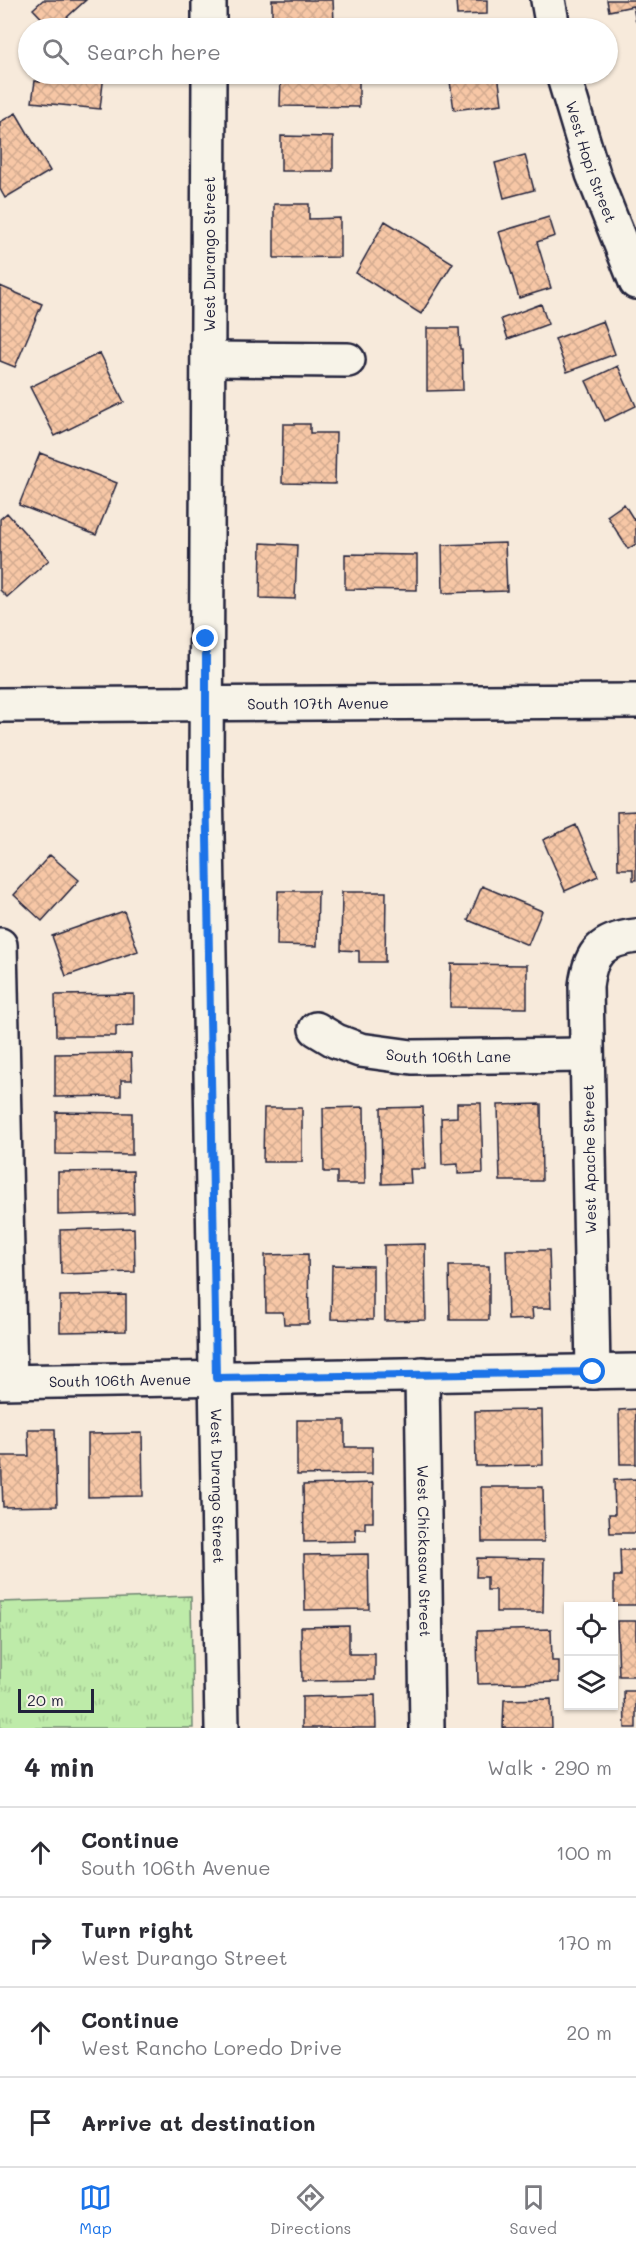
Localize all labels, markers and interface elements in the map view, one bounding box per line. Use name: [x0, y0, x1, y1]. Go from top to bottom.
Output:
search box: [18, 18, 618, 84]
icon: search: [39, 35, 72, 68]
text: Search here: [87, 37, 221, 66]
street label: West Hopi Street: [562, 98, 621, 225]
street label: West Durango Street: [199, 177, 219, 331]
route end: [192, 625, 218, 651]
street label: South 107th Avenue: [247, 693, 389, 713]
street label: South 106th Lane: [385, 1044, 511, 1067]
street label: West Apache Street: [578, 1084, 600, 1234]
route start: [579, 1358, 605, 1384]
street label: South 106th Avenue: [49, 1369, 191, 1391]
street label: West Durango Street: [207, 1408, 229, 1564]
street label: West Chickasaw Street: [413, 1465, 436, 1637]
map controls: [564, 1602, 618, 1710]
button: locate: [564, 1602, 618, 1656]
button: layers: [564, 1656, 618, 1710]
scale bar: [18, 1686, 94, 1714]
text: 20 m: [27, 1689, 64, 1710]
text: 4 min: [24, 1750, 94, 1784]
text: Walk · 290 m: [487, 1754, 612, 1780]
text: Continue: [81, 1825, 179, 1854]
icon: ahead: [24, 1836, 57, 1869]
text: 100 m: [556, 1839, 612, 1865]
text: South 106th Avenue: [81, 1854, 271, 1880]
text: Turn right: [81, 1915, 193, 1944]
icon: right: [24, 1926, 57, 1959]
text: 170 m: [557, 1929, 612, 1955]
text: West Durango Street: [81, 1944, 288, 1970]
text: Continue: [81, 2005, 179, 2034]
icon: ahead: [24, 2016, 57, 2049]
text: 20 m: [566, 2019, 612, 2045]
text: West Rancho Loredo Drive: [81, 2034, 342, 2060]
icon: arrive: [24, 2106, 57, 2139]
text: Arrive at destination: [81, 2108, 316, 2137]
tab: Map: [79, 2181, 112, 2238]
tab: Directions: [270, 2181, 351, 2238]
tab: Saved: [509, 2181, 557, 2238]

